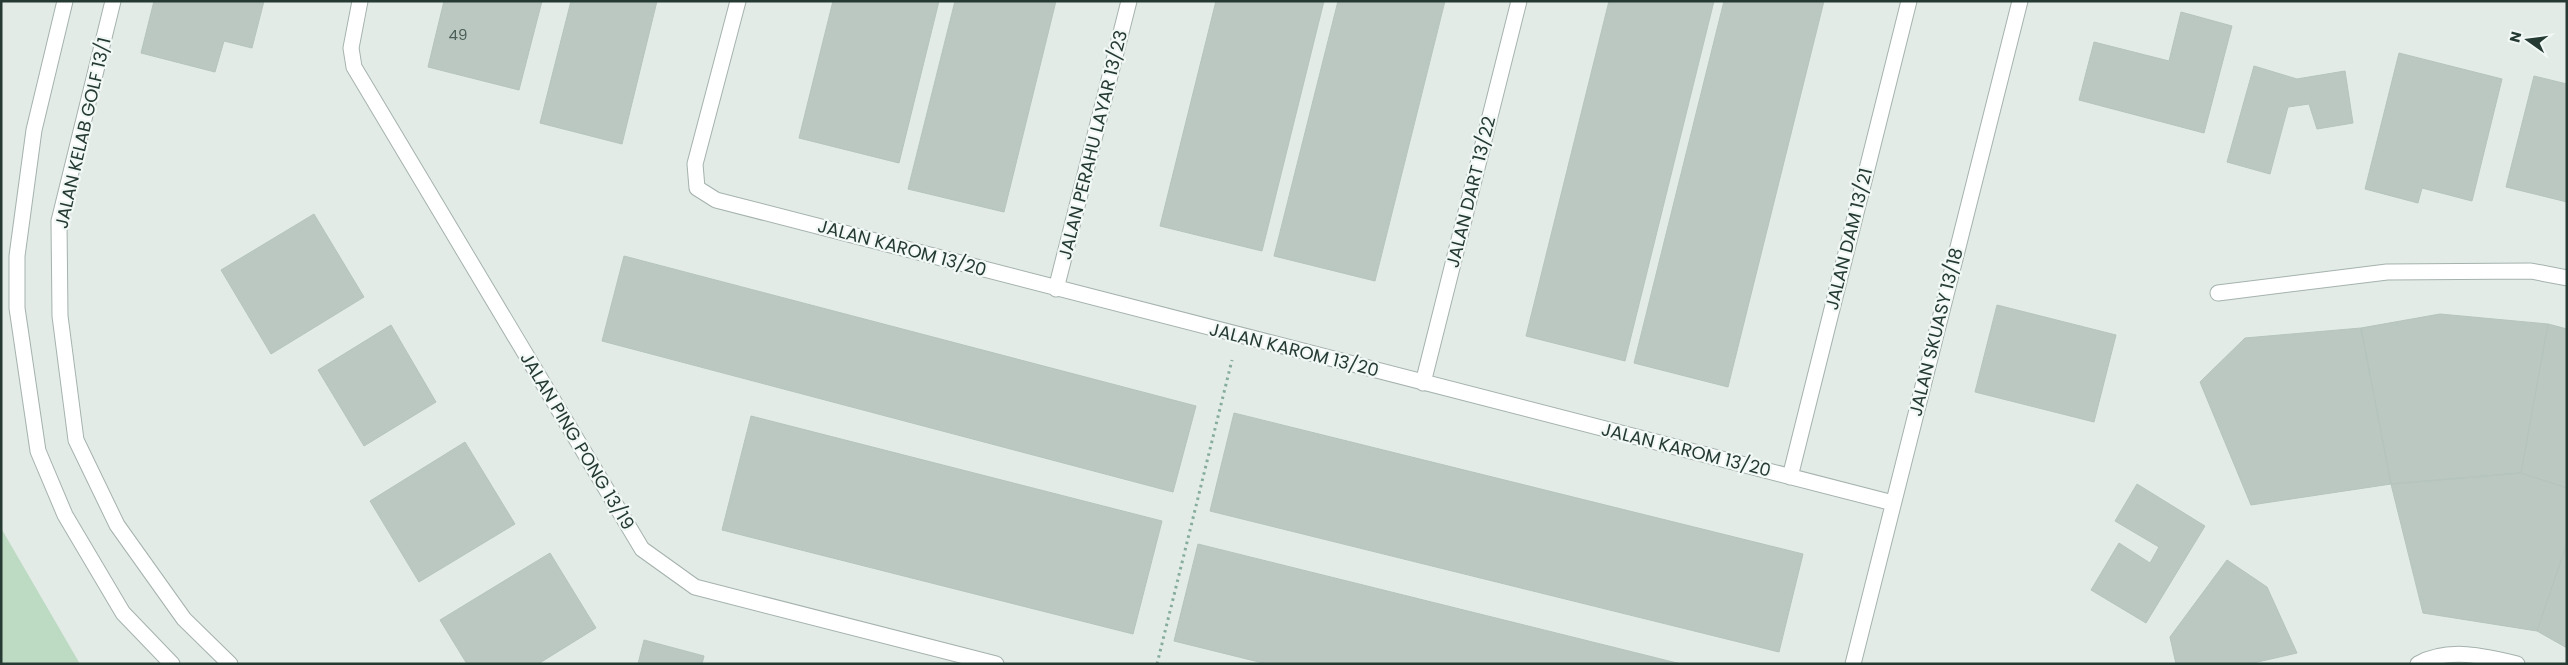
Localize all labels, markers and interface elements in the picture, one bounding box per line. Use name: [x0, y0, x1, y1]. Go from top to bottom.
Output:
north arrow: [2503, 15, 2553, 65]
house number: 49: [449, 24, 467, 45]
street label: JALAN PERAHU LAYAR 13/23: [1052, 28, 1133, 262]
text: N: [2504, 29, 2526, 44]
street label: JALAN KELAB GOLF 13/1: [48, 35, 117, 231]
street label: JALAN DART 13/22: [1440, 114, 1501, 270]
street label: JALAN DAM 13/21: [1819, 165, 1878, 312]
street label: JALAN KAROM 13/20: [815, 213, 989, 282]
street label: JALAN SKUASY 13/18: [1903, 245, 1969, 419]
street label: JALAN KAROM 13/20: [1207, 316, 1382, 383]
street label: JALAN PING PONG 13/19: [514, 347, 641, 534]
street label: JALAN KAROM 13/20: [1599, 416, 1774, 483]

